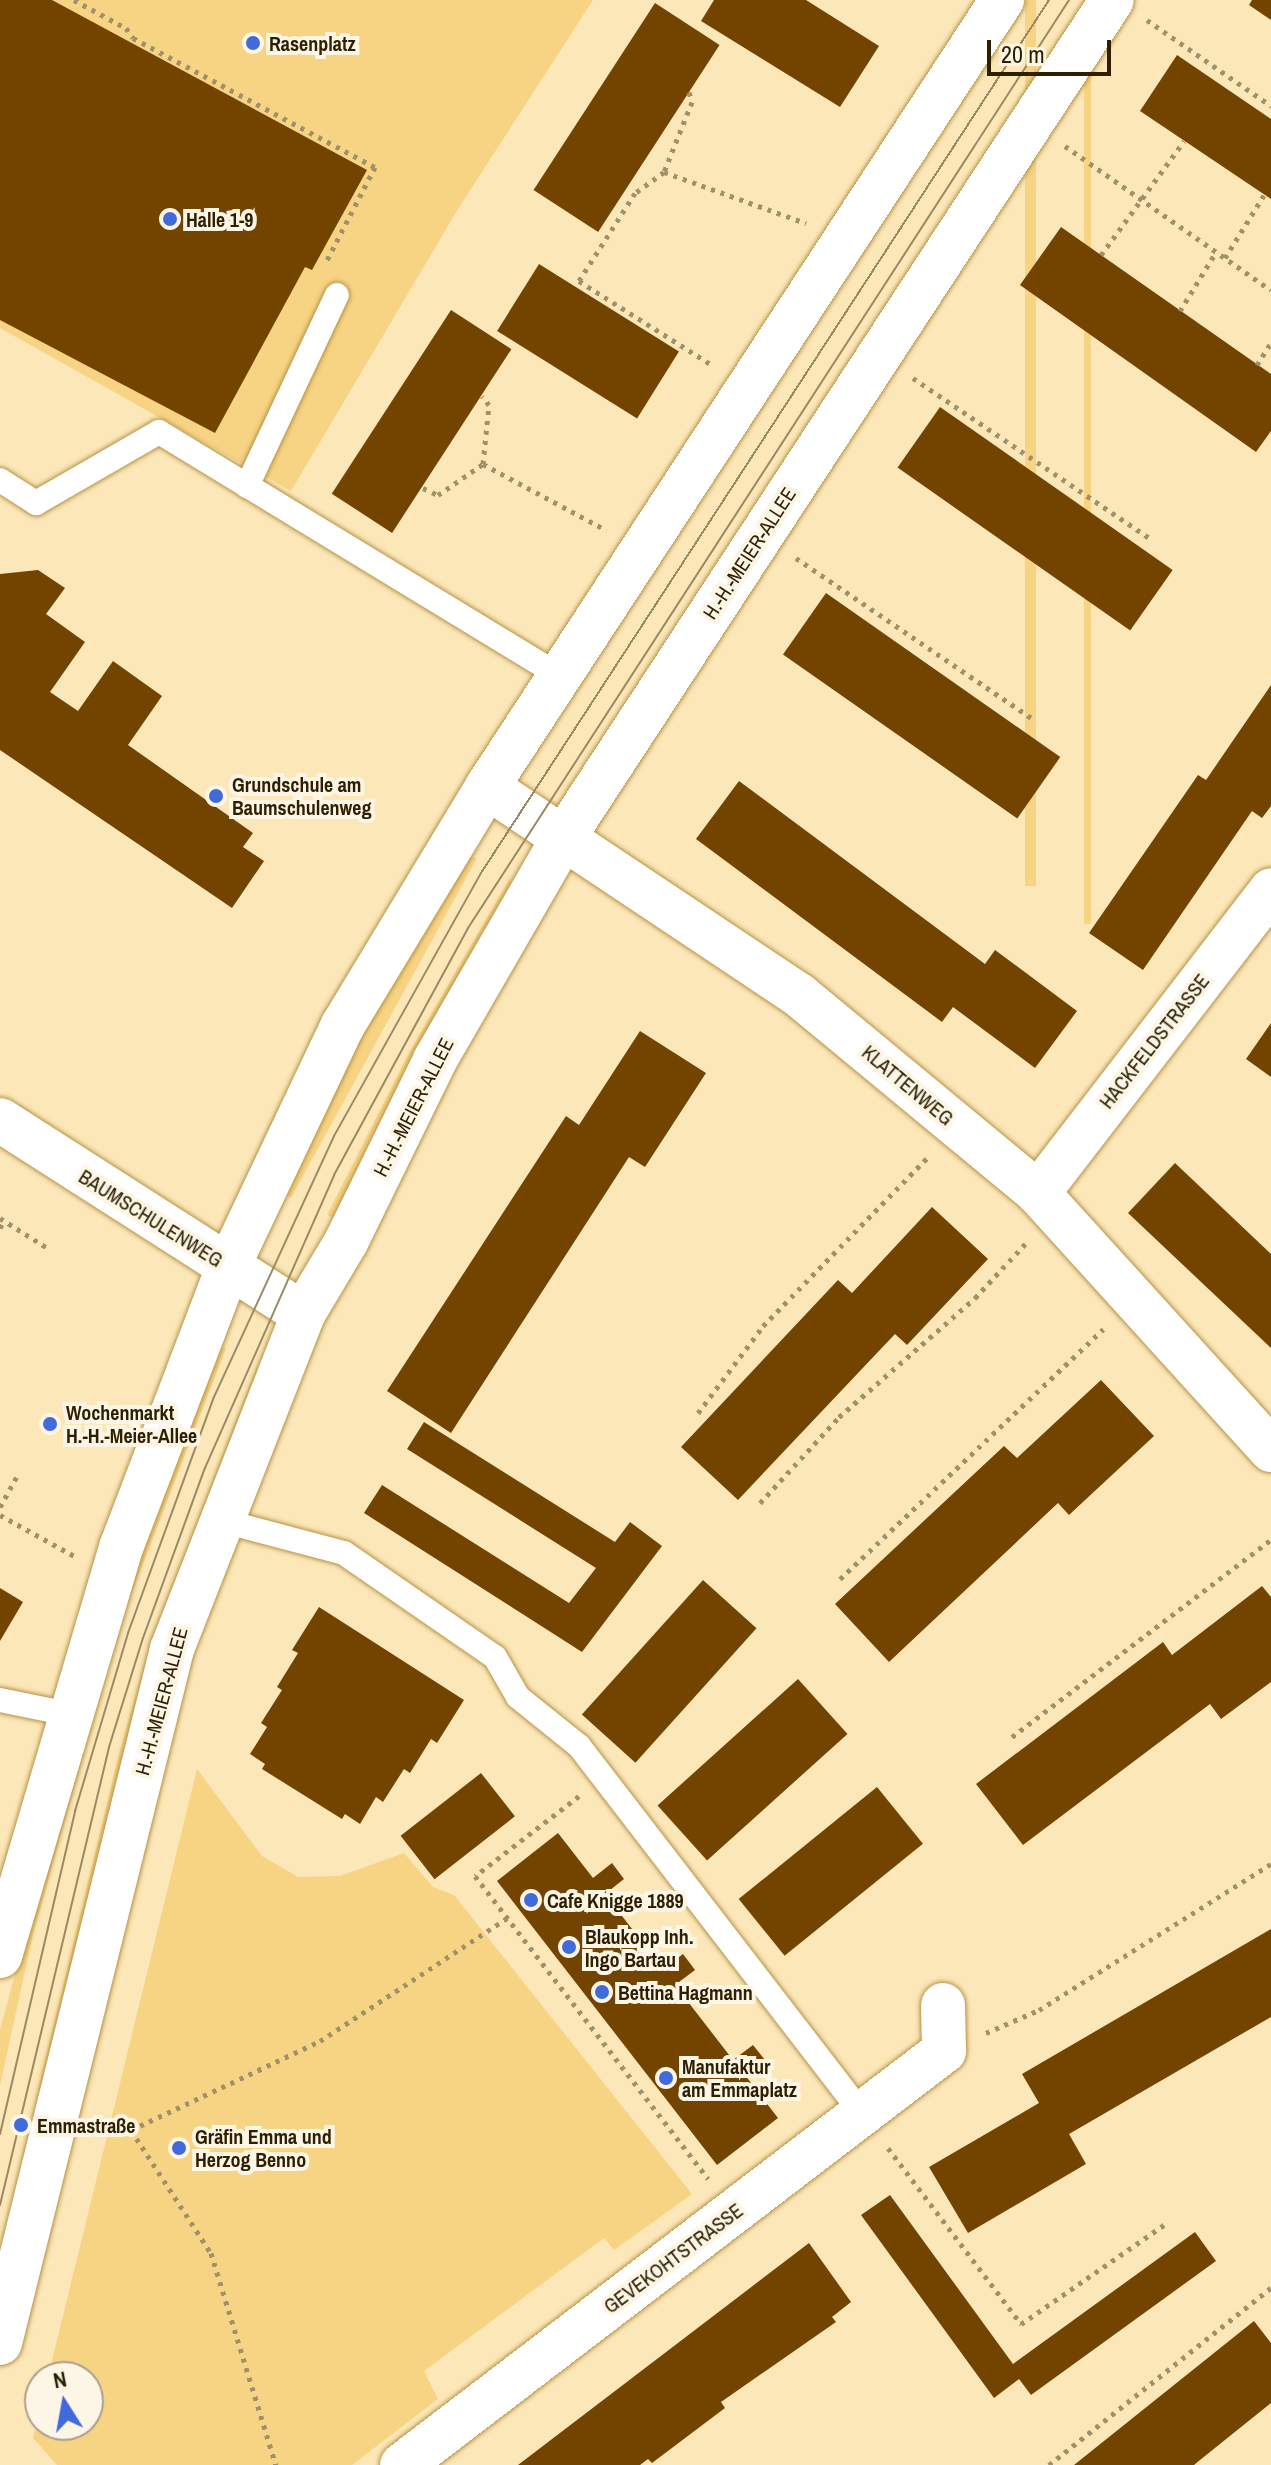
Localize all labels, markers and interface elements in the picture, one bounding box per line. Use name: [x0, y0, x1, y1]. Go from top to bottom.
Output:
scale bar: [991, 24, 1115, 74]
place label: Rasenplatz: [269, 31, 356, 55]
marker: Rasenplatz: [244, 34, 262, 52]
text: 20 m: [1001, 38, 1045, 70]
place label: Halle 1-9: [186, 207, 253, 231]
marker: Halle 1-9: [161, 210, 179, 228]
street label: H.-H.-MEIER-ALLEE: [697, 483, 801, 623]
place label: Grundschule am Baumschulenweg: [232, 772, 371, 819]
marker: Grundschule am Baumschulenweg: [207, 787, 225, 805]
street label: HACKFELDSTRASSE: [1094, 969, 1214, 1113]
street label: H.-H.-MEIER-ALLEE: [368, 1034, 458, 1180]
street label: KLATTENWEG: [857, 1040, 959, 1130]
street label: BAUMSCHULENWEG: [75, 1164, 227, 1272]
place label: Wochenmarkt H.-H.-Meier-Allee: [66, 1400, 197, 1447]
marker: Wochenmarkt H.-H.-Meier-Allee: [41, 1415, 59, 1433]
street label: H.-H.-MEIER-ALLEE: [130, 1624, 192, 1778]
place label: Cafe Knigge 1889: [547, 1888, 684, 1912]
marker: Cafe Knigge 1889: [522, 1891, 540, 1909]
place label: Blaukopp Inh. Ingo Bartau: [585, 1924, 693, 1971]
marker: Blaukopp Inh. Ingo Bartau: [560, 1938, 578, 1956]
place label: Bettina Hagmann: [618, 1980, 753, 2004]
marker: Bettina Hagmann: [593, 1983, 611, 2001]
place label: Manufaktur am Emmaplatz: [682, 2054, 797, 2101]
marker: Manufaktur am Emmaplatz: [657, 2069, 675, 2087]
place label: Emmastraße: [37, 2113, 135, 2137]
marker: Emmastraße: [12, 2116, 30, 2134]
place label: Gräfin Emma und Herzog Benno: [195, 2124, 332, 2171]
marker: Gräfin Emma und Herzog Benno: [170, 2139, 188, 2157]
street label: GEVEKOHTSTRASSE: [599, 2198, 747, 2318]
north arrow: [24, 2361, 104, 2441]
text: N: [51, 2363, 69, 2395]

